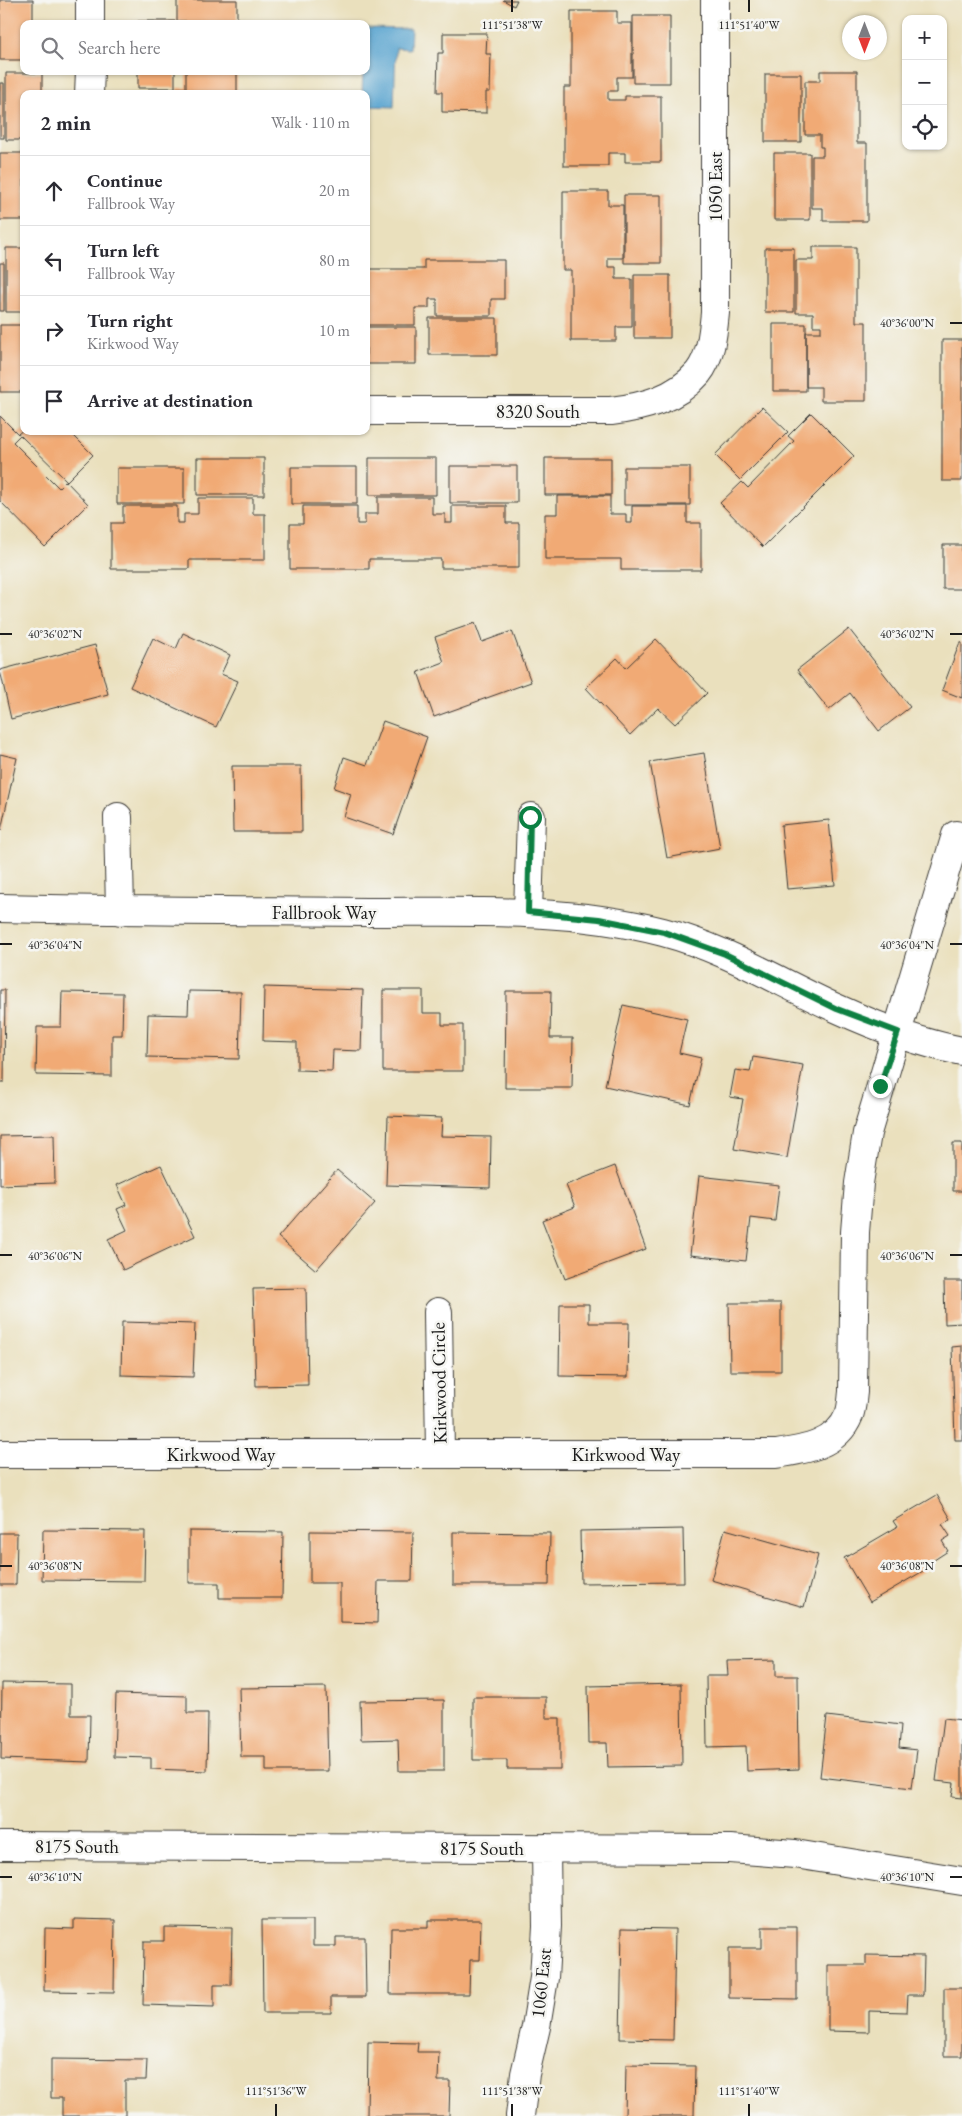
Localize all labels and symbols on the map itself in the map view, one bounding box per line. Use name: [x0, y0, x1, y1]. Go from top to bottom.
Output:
north arrow: [842, 15, 887, 60]
text: 111°51'38"W: [481, 17, 544, 33]
text: 111°51'40"W: [718, 17, 781, 33]
street label: 1050 East: [703, 152, 728, 222]
text: 40°36'00"N: [880, 315, 934, 331]
street label: 8320 South: [496, 399, 580, 424]
text: 40°36'02"N: [28, 626, 82, 642]
text: 40°36'02"N: [880, 626, 934, 642]
route start: [519, 806, 542, 829]
street label: Fallbrook Way: [272, 900, 377, 925]
text: 40°36'04"N: [28, 937, 82, 953]
text: 40°36'04"N: [880, 937, 934, 953]
route end: [869, 1075, 892, 1098]
text: 40°36'06"N: [28, 1248, 82, 1264]
text: 40°36'06"N: [880, 1248, 934, 1264]
street label: Kirkwood Circle: [425, 1322, 453, 1444]
street label: Kirkwood Way: [167, 1442, 276, 1467]
street label: Kirkwood Way: [572, 1442, 681, 1467]
text: 40°36'08"N: [28, 1558, 82, 1574]
text: 40°36'08"N: [880, 1558, 934, 1574]
street label: 8175 South: [35, 1834, 119, 1859]
street label: 8175 South: [440, 1836, 524, 1861]
text: 40°36'10"N: [28, 1869, 82, 1885]
text: 40°36'10"N: [880, 1869, 934, 1885]
street label: 1060 East: [525, 1947, 557, 2019]
text: 111°51'36"W: [245, 2083, 308, 2099]
text: 111°51'38"W: [481, 2083, 544, 2099]
text: 111°51'40"W: [718, 2083, 781, 2099]

